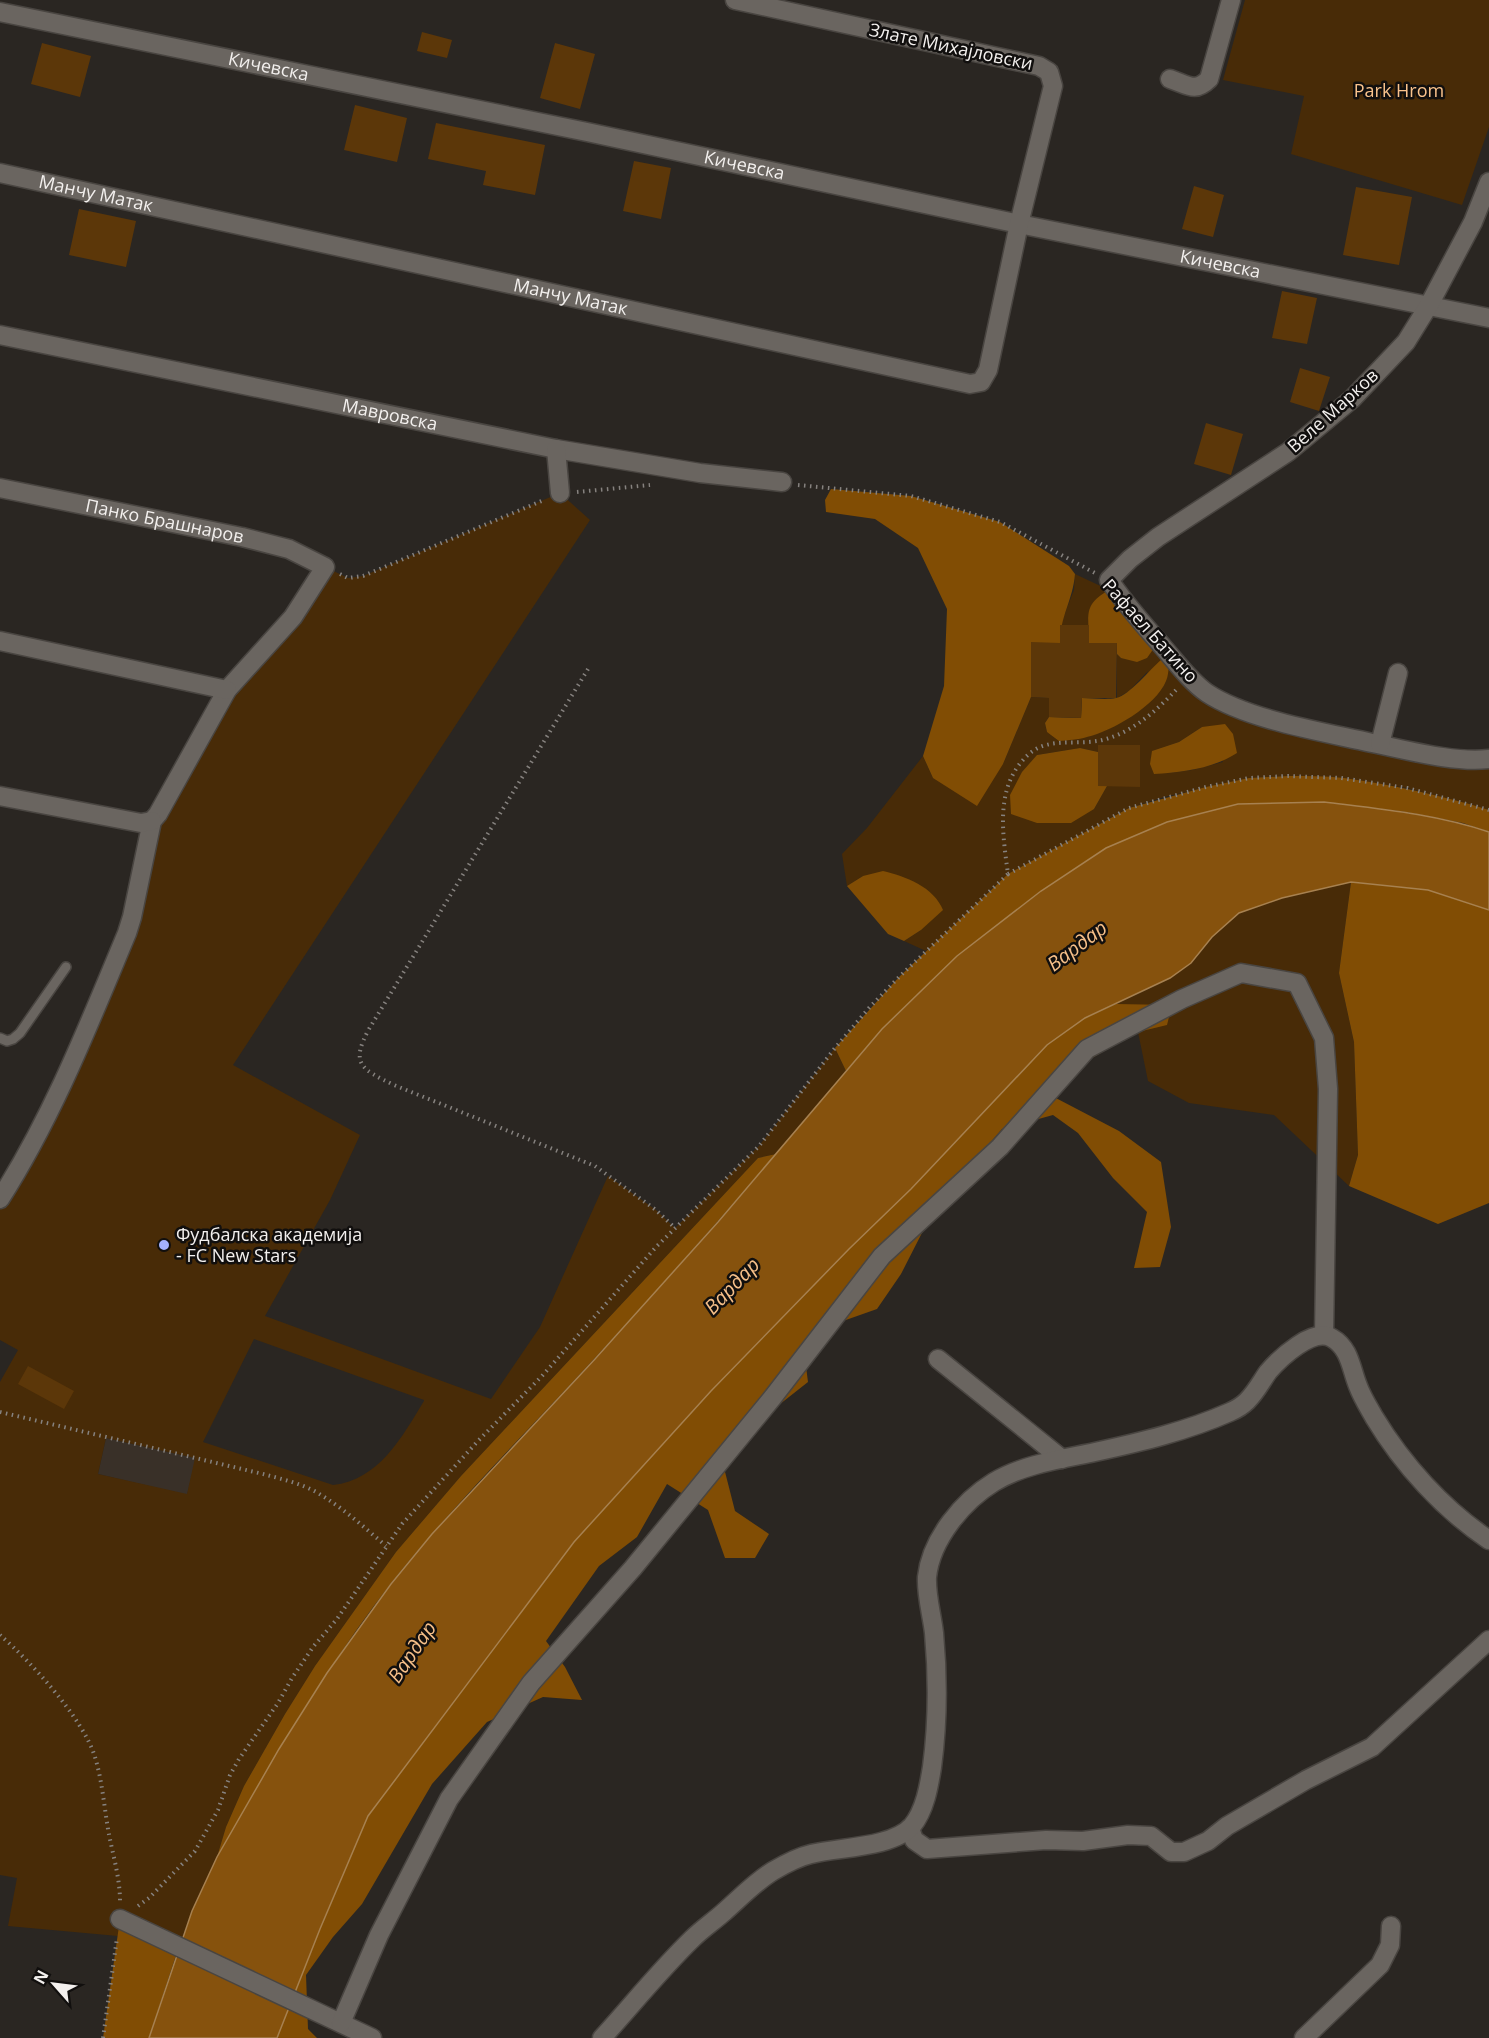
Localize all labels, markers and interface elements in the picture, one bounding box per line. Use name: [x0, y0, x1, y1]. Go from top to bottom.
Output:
street label: Злате Михајловски: [867, 17, 1035, 75]
street label: Кичевска: [226, 46, 311, 86]
park label: Park Hrom: [1354, 78, 1444, 102]
street label: Кичевска: [702, 144, 787, 185]
street label: Манчу Матак: [37, 169, 156, 217]
street label: Кичевска: [1178, 243, 1263, 283]
street label: Манчу Матак: [511, 272, 631, 320]
street label: Веле Марков: [1282, 363, 1383, 457]
street label: Мавровска: [340, 392, 440, 435]
street label: Панко Брашнаров: [84, 493, 246, 548]
street label: Рафаел Батино: [1098, 573, 1204, 687]
water label: Вардар: [1041, 914, 1112, 977]
place label: Фудбалска академија - FC New Stars: [176, 1222, 362, 1267]
marker: Фудбалска академија - FC New Stars: [157, 1238, 171, 1252]
water label: Вардар: [698, 1251, 765, 1320]
water label: Вардар: [381, 1616, 442, 1688]
north arrow: [24, 1954, 84, 2014]
text: N: [28, 1966, 54, 1988]

